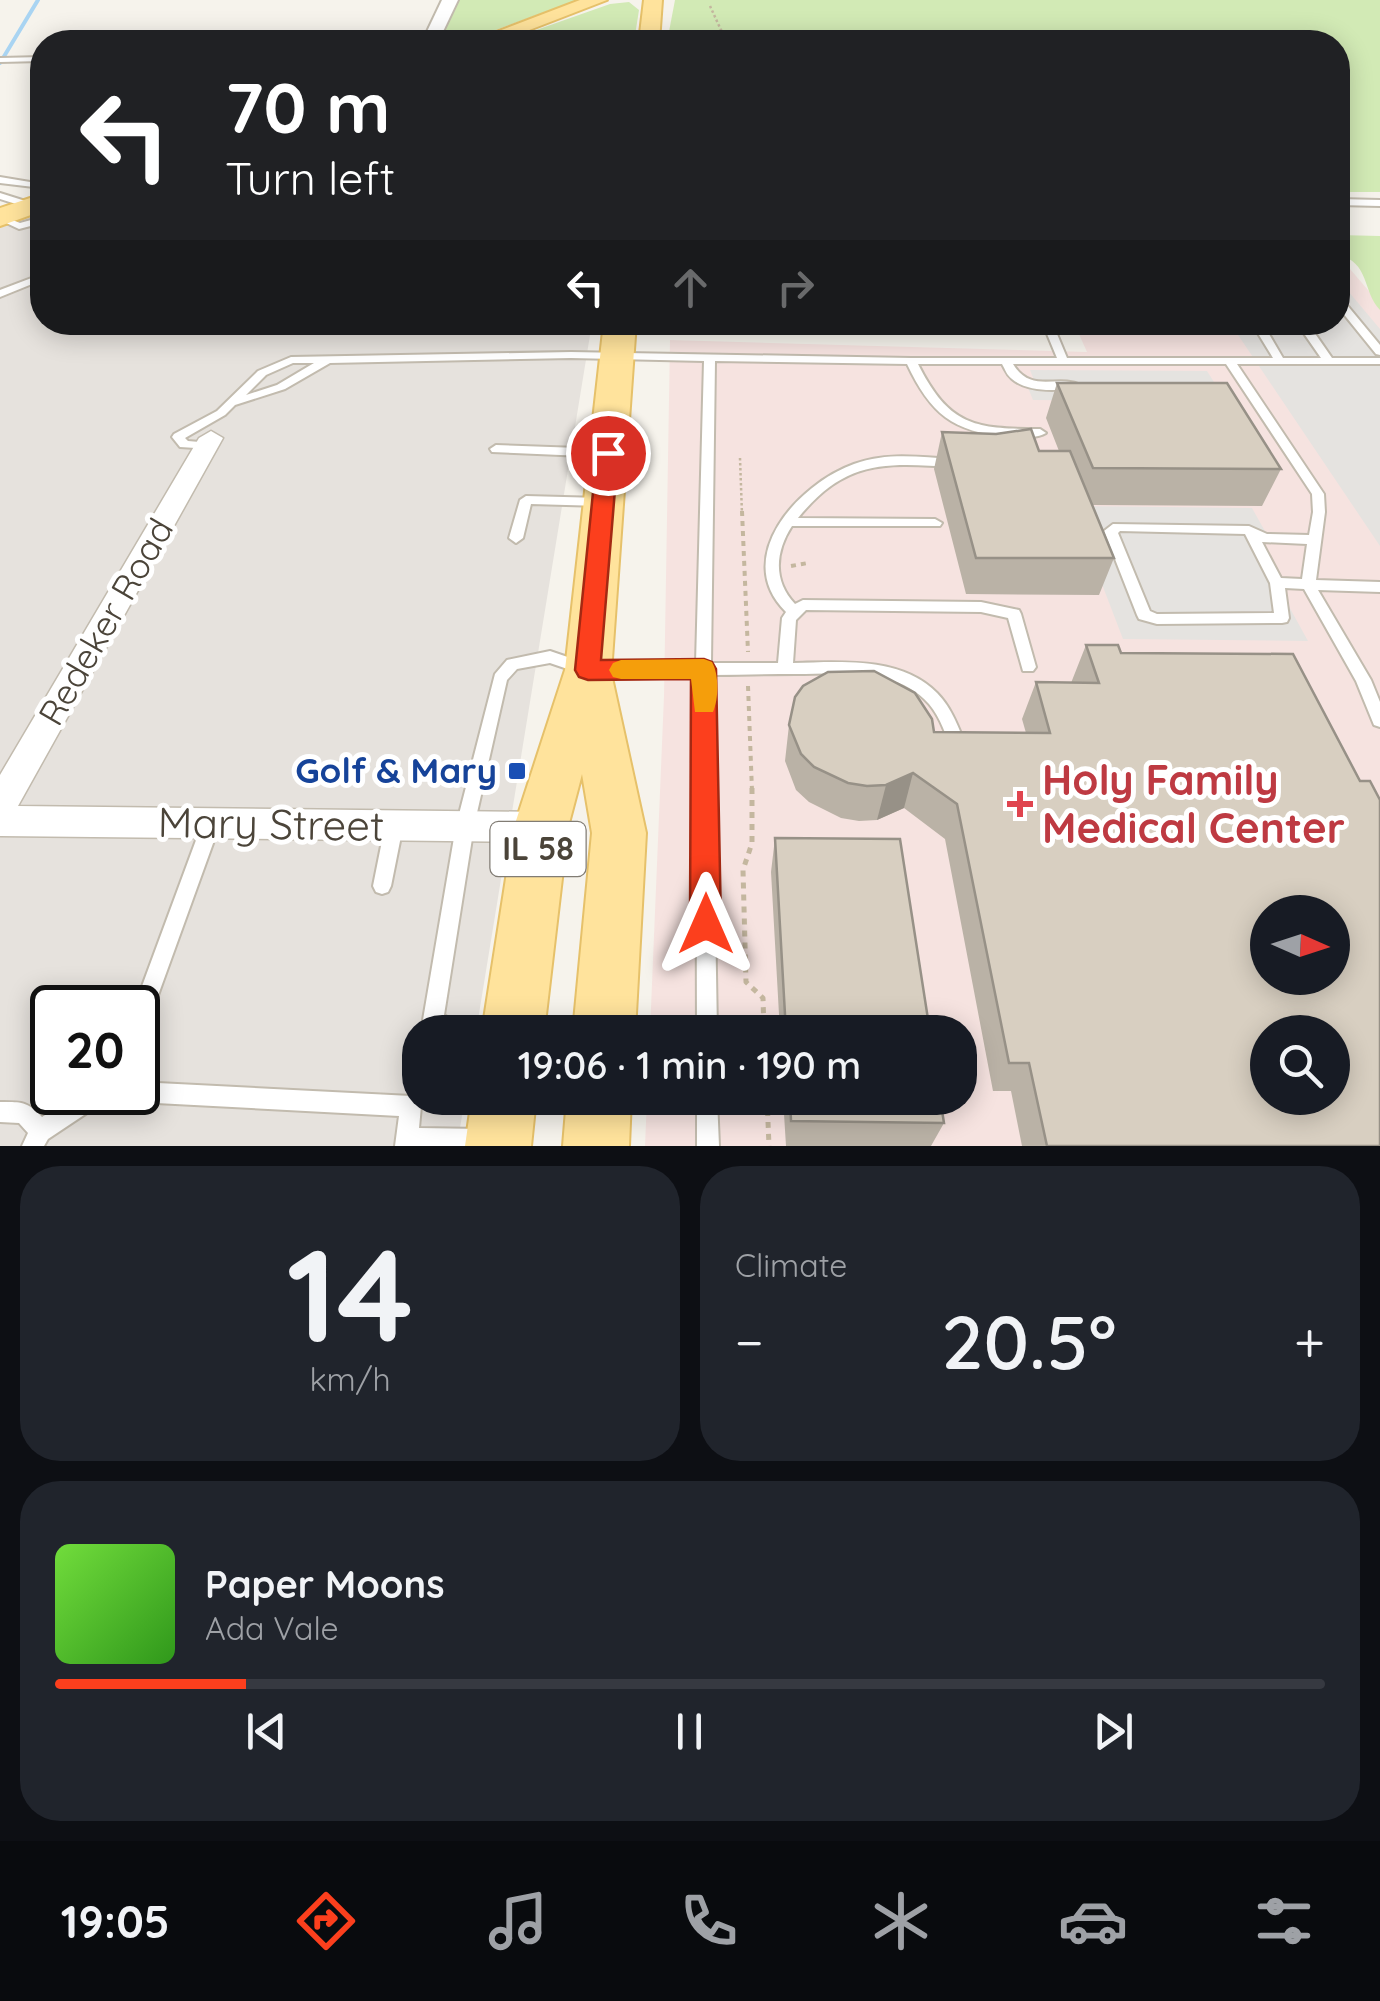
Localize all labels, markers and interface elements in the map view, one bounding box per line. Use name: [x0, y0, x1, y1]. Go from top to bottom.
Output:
text: 70 m: [225, 63, 391, 151]
icon: left: [60, 70, 190, 200]
text: Turn left: [225, 150, 395, 206]
icon: left: [558, 260, 613, 315]
icon: ahead: [663, 260, 718, 315]
icon: right: [768, 260, 823, 315]
pin: [566, 411, 651, 496]
icon: arrive: [581, 426, 636, 481]
street label: Redeker Road: [28, 510, 182, 733]
place label: Golf & Mary: [295, 748, 497, 792]
place label: Holy Family Medical Center: [1042, 753, 1345, 854]
marker: Golf & Mary: [506, 760, 528, 782]
marker: Holy Family Medical Center: [1007, 791, 1033, 817]
street label: Mary Street: [157, 795, 385, 852]
road number: IL 58: [490, 822, 586, 876]
position arrow: [654, 872, 758, 976]
north arrow: [1250, 895, 1350, 995]
map controls: [1250, 895, 1350, 1115]
speed limit sign: 20: [30, 985, 160, 1115]
button: search: [1250, 1015, 1350, 1115]
text: 19:06 · 1 min · 190 m: [518, 1041, 861, 1089]
text: 14: [286, 1212, 414, 1375]
text: Climate: [735, 1245, 847, 1285]
text: 20.5°: [941, 1294, 1116, 1388]
text: −: [735, 1307, 764, 1376]
text: +: [1294, 1307, 1325, 1376]
text: km/h: [309, 1359, 391, 1399]
text: Paper Moons: [205, 1560, 445, 1608]
text: Ada Vale: [205, 1608, 339, 1648]
icon: previous: [239, 1704, 294, 1759]
icon: pause: [662, 1704, 717, 1759]
icon: next: [1086, 1704, 1141, 1759]
icon: directions: [291, 1886, 361, 1956]
icon: music: [483, 1886, 553, 1956]
icon: phone: [674, 1886, 744, 1956]
icon: climate: [866, 1886, 936, 1956]
icon: car: [1058, 1886, 1128, 1956]
icon: filters: [1249, 1886, 1319, 1956]
text: 19:05: [61, 1893, 170, 1949]

